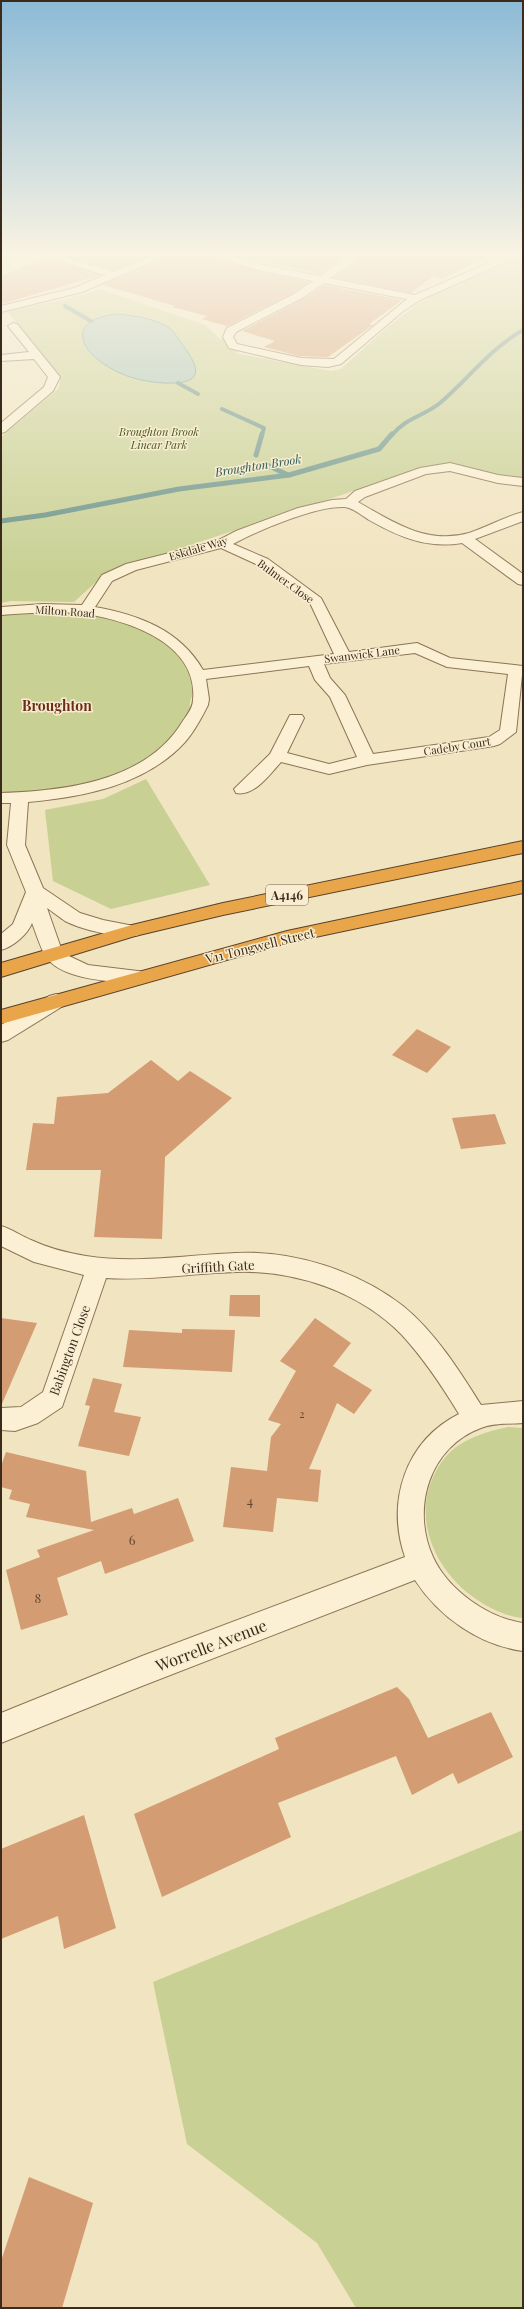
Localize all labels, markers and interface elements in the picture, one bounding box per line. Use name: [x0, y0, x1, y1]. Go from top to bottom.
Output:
park label: Broughton Brook Linear Park: [118, 424, 199, 452]
water label: Broughton Brook: [213, 450, 302, 480]
street label: Eskdale Way: [167, 532, 230, 564]
street label: Bulmer Close: [255, 555, 318, 607]
street label: Milton Road: [34, 601, 96, 621]
street label: Swanwick Lane: [323, 642, 401, 666]
district label: Broughton: [22, 696, 92, 715]
street label: Cadeby Court: [422, 733, 492, 759]
road number: A4146: [266, 885, 308, 905]
street label: V11 Tongwell Street: [203, 923, 317, 967]
street label: Griffith Gate: [181, 1256, 255, 1276]
street label: Babington Close: [45, 1302, 93, 1398]
house number: 2: [299, 1406, 305, 1421]
house number: 4: [247, 1492, 253, 1509]
house number: 6: [129, 1531, 136, 1548]
house number: 8: [35, 1589, 42, 1606]
street label: Worrelle Avenue: [151, 1614, 270, 1676]

